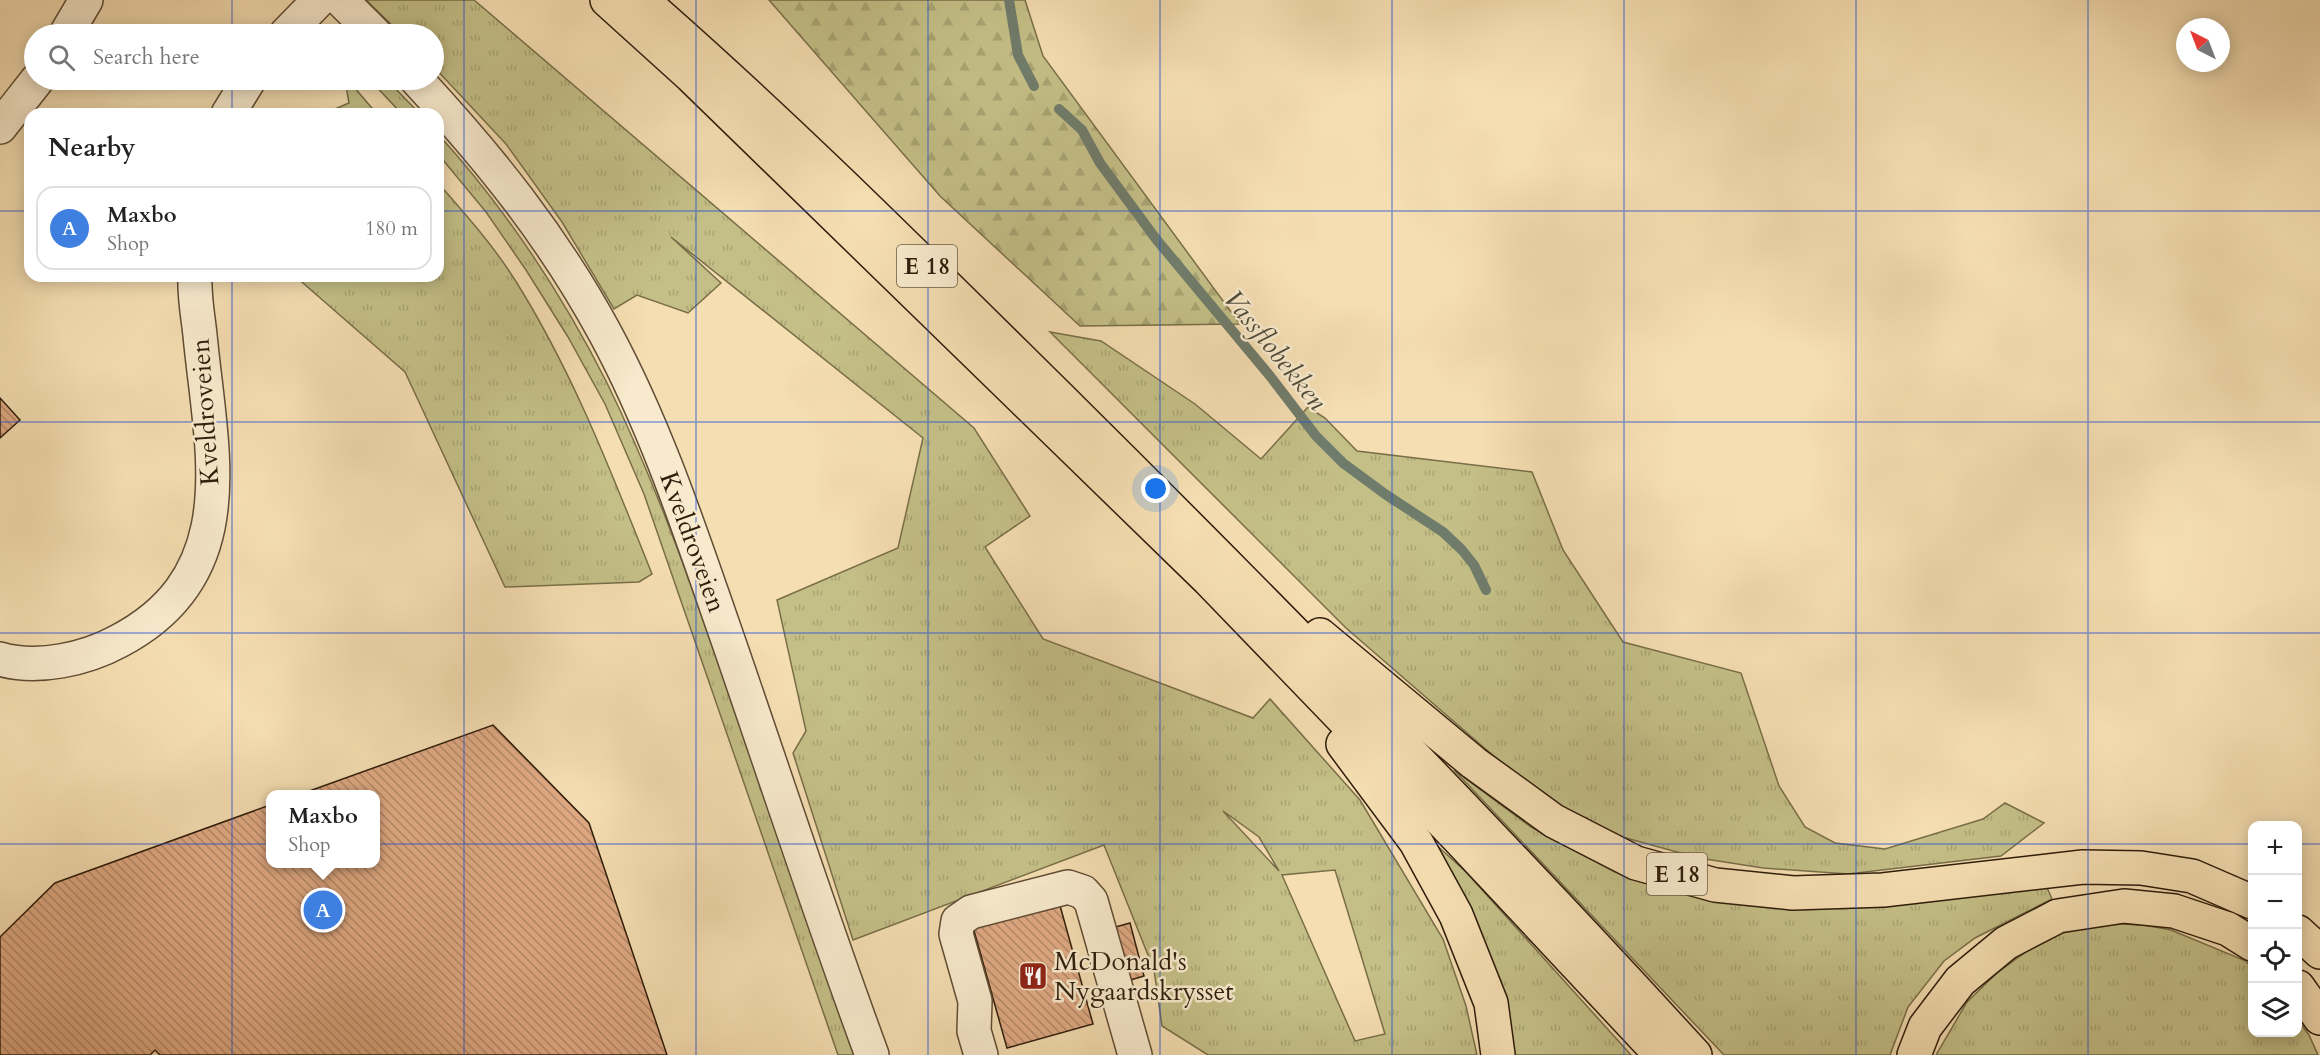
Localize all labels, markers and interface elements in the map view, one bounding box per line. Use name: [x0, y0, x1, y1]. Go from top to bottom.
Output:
north arrow: [2176, 18, 2230, 72]
search box: [24, 24, 444, 90]
icon: search: [45, 41, 78, 74]
text: Search here: [93, 42, 200, 72]
text: Nearby: [48, 130, 136, 165]
text: Maxbo: [107, 200, 177, 230]
text: A: [62, 215, 77, 242]
text: 180 m: [365, 215, 418, 242]
text: Shop: [107, 230, 149, 257]
road number: E 18: [897, 245, 957, 287]
water label: Vassflobekken: [1215, 282, 1335, 418]
street label: Kveldroveien: [182, 337, 228, 487]
street label: Kveldroveien: [651, 467, 735, 617]
your location: [1141, 474, 1170, 503]
popup: [266, 790, 380, 868]
text: Maxbo: [288, 801, 358, 831]
map controls: [2248, 821, 2302, 1037]
button: +: [2248, 821, 2302, 875]
text: Shop: [288, 831, 331, 858]
road number: E 18: [1647, 853, 1707, 895]
button: −: [2248, 875, 2302, 929]
pin: A: [304, 888, 342, 932]
button: locate: [2248, 929, 2302, 983]
place label: McDonald's Nygaardskrysset: [1054, 944, 1234, 1009]
restaurant icon: McDonald's Nygaardskrysset: [1017, 960, 1049, 992]
button: layers: [2248, 983, 2302, 1037]

